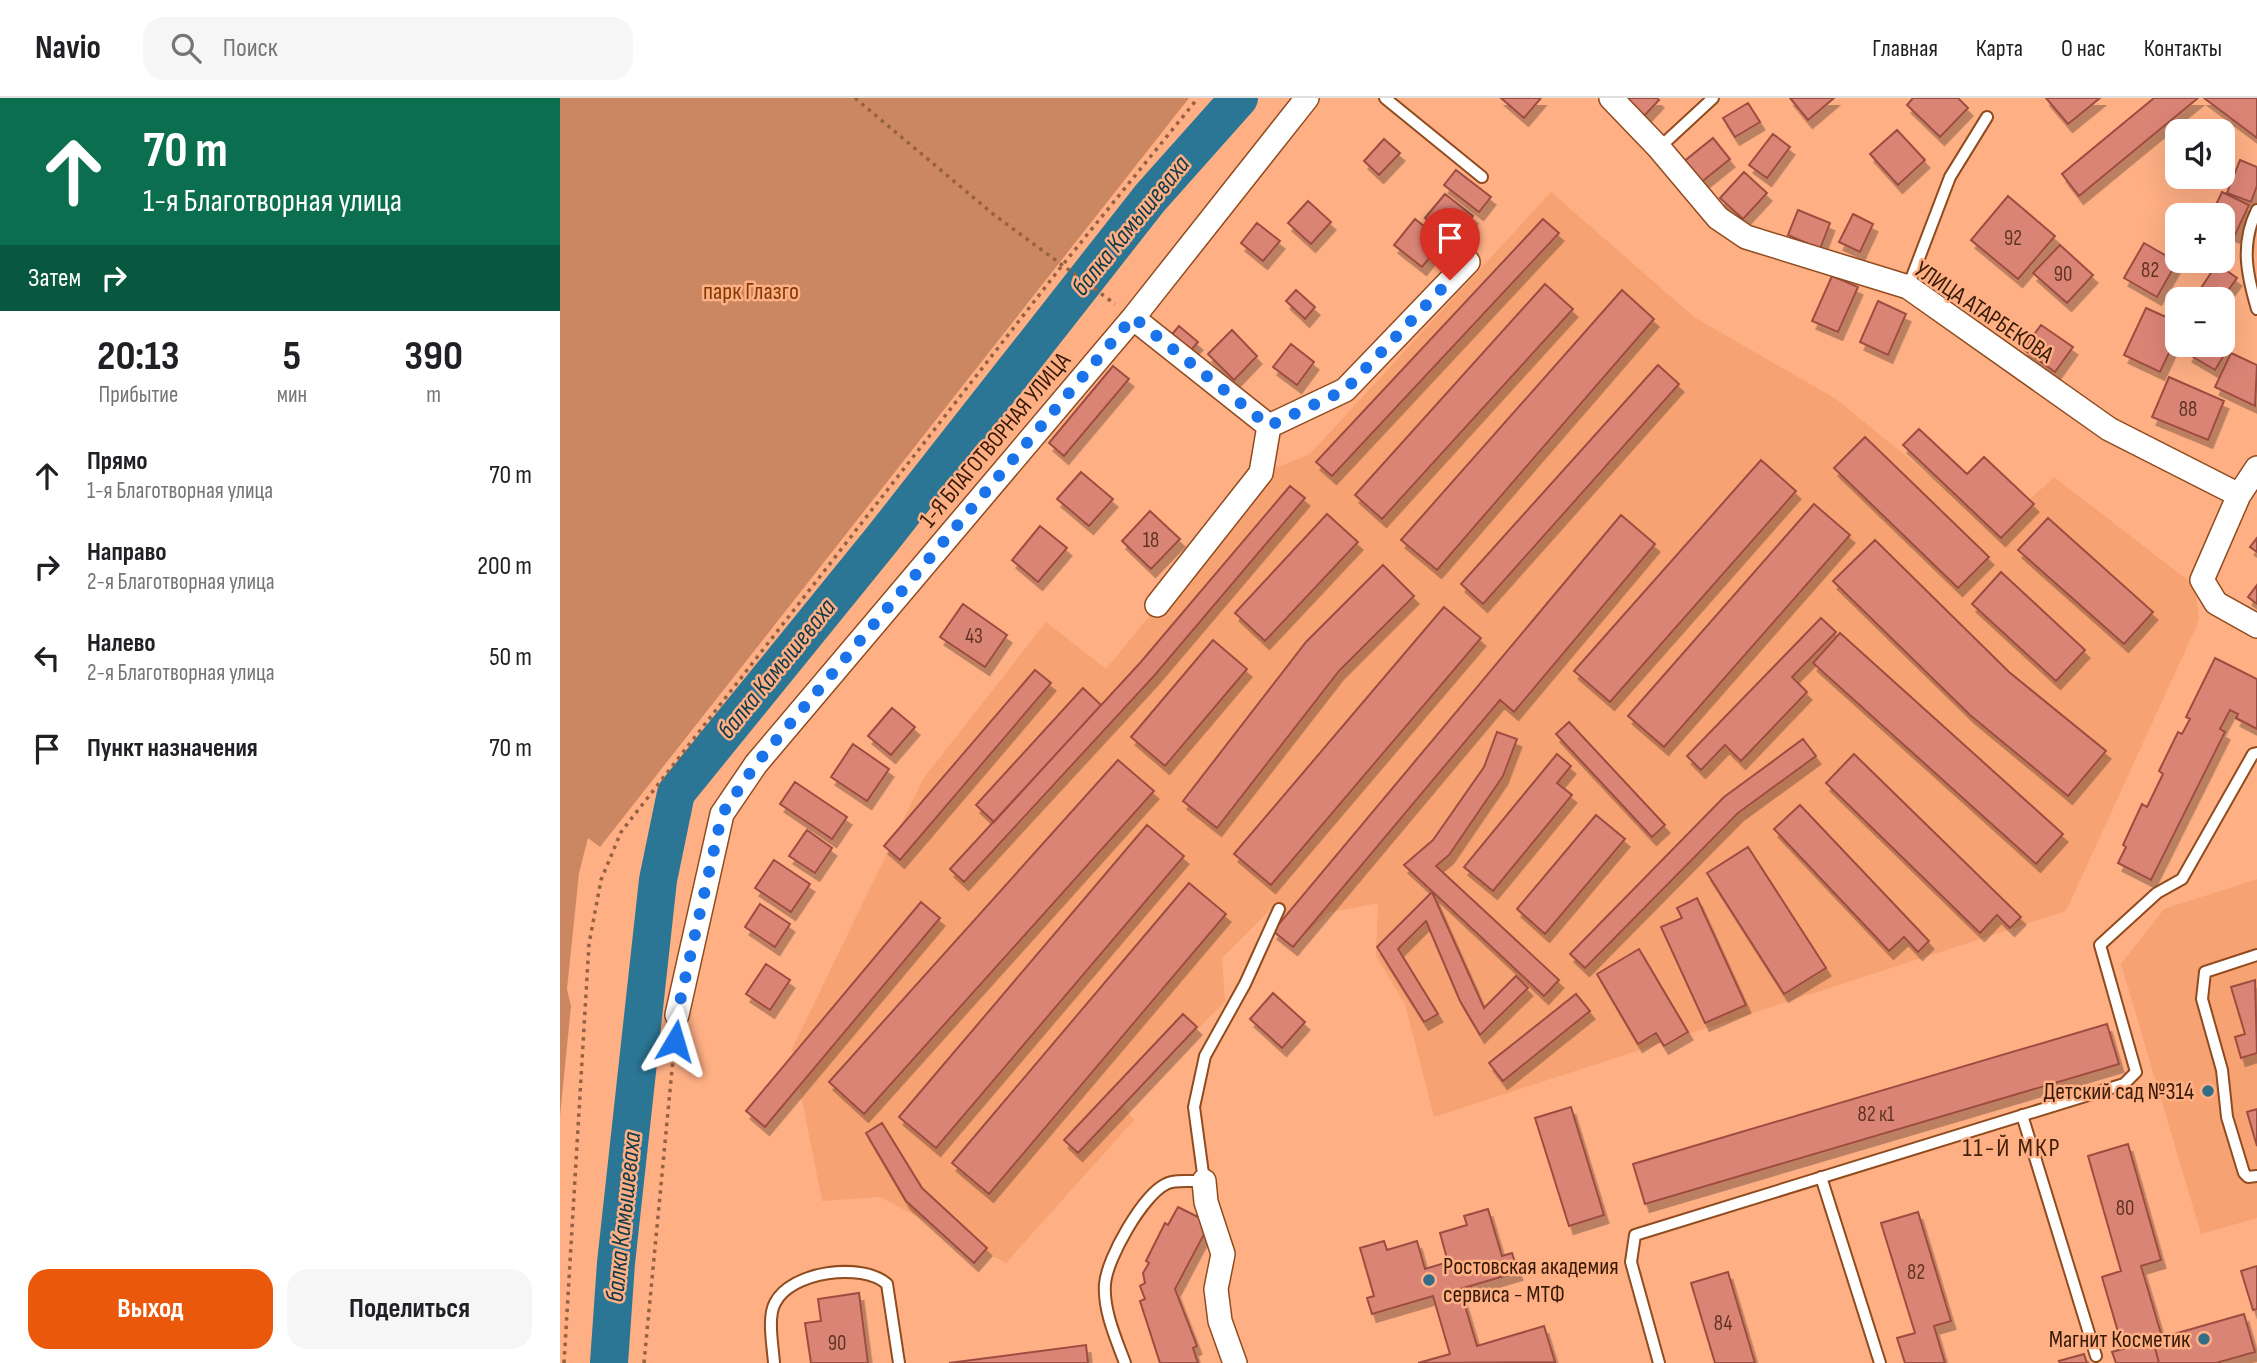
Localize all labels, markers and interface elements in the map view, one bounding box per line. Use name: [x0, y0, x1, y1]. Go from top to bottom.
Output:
search box: [143, 17, 633, 80]
text: Navio: [35, 28, 101, 68]
icon: search: [167, 29, 205, 67]
text: Поиск: [223, 33, 278, 64]
text: Главная: [1872, 34, 1938, 63]
text: Карта: [1976, 34, 2023, 63]
text: О нас: [2061, 34, 2106, 63]
text: Контакты: [2144, 34, 2222, 63]
map controls: [2165, 119, 2235, 357]
button: sound: [2165, 119, 2235, 189]
text: 70 m: [143, 122, 228, 181]
icon: ahead: [28, 126, 119, 217]
water label: балка Камышеваха: [1065, 149, 1197, 302]
text: 1-я Благотворная улица: [143, 182, 402, 221]
button: +: [2165, 203, 2235, 273]
pin: [1420, 208, 1480, 280]
icon: arrive: [1431, 219, 1469, 257]
house number: 92: [2004, 226, 2022, 251]
street label: УЛИЦА АТАРБЕКОВА: [1909, 255, 2060, 370]
house number: 82: [2141, 258, 2159, 283]
icon: right: [95, 259, 133, 297]
house number: 90: [2054, 262, 2072, 287]
text: Затем: [28, 263, 81, 294]
park label: парк Глазго: [703, 277, 799, 306]
button: −: [2165, 287, 2235, 357]
text: 20:13: [97, 331, 180, 382]
text: 5: [283, 331, 301, 382]
text: 390: [404, 331, 463, 382]
street label: 1-Я БЛАГОТВОРНАЯ УЛИЦА: [913, 346, 1077, 533]
text: Прибытие: [98, 381, 178, 409]
text: мин: [277, 381, 307, 409]
text: m: [426, 381, 441, 409]
house number: 88: [2179, 397, 2197, 422]
text: Прямо: [87, 446, 148, 477]
icon: ahead: [28, 457, 66, 495]
text: 70 m: [489, 460, 532, 491]
text: 1-я Благотворная улица: [87, 477, 273, 505]
house number: 18: [1143, 528, 1159, 553]
text: Направо: [87, 537, 166, 568]
icon: right: [28, 548, 66, 586]
text: 200 m: [477, 551, 532, 582]
text: 2-я Благотворная улица: [87, 568, 275, 596]
water label: балка Камышеваха: [711, 592, 843, 745]
house number: 43: [965, 624, 983, 649]
text: Налево: [87, 628, 156, 659]
icon: left: [28, 639, 66, 677]
text: 50 m: [489, 642, 532, 673]
text: 2-я Благотворная улица: [87, 659, 275, 687]
icon: arrive: [28, 730, 66, 768]
text: Пункт назначения: [87, 733, 258, 764]
text: 70 m: [489, 733, 532, 764]
position arrow: [638, 1004, 712, 1078]
place label: Детский сад №314: [2044, 1077, 2194, 1106]
marker: Детский сад №314: [2200, 1083, 2216, 1099]
house number: 82 к1: [1858, 1102, 1895, 1127]
water label: балка Камышеваха: [600, 1130, 648, 1304]
district label: 11-Й МКР: [1962, 1133, 2062, 1164]
house number: 80: [2116, 1196, 2134, 1221]
place label: Ростовская академия сервиса - МТФ: [1443, 1252, 1619, 1309]
house number: 82: [1907, 1260, 1925, 1285]
button: Выход: [28, 1269, 273, 1349]
button: Поделиться: [287, 1269, 532, 1349]
marker: Ростовская академия сервиса - МТФ: [1421, 1272, 1437, 1288]
house number: 84: [1714, 1311, 1732, 1336]
place label: Магнит Косметик: [2049, 1325, 2191, 1354]
house number: 90: [828, 1331, 846, 1356]
marker: Магнит Косметик: [2196, 1331, 2212, 1347]

